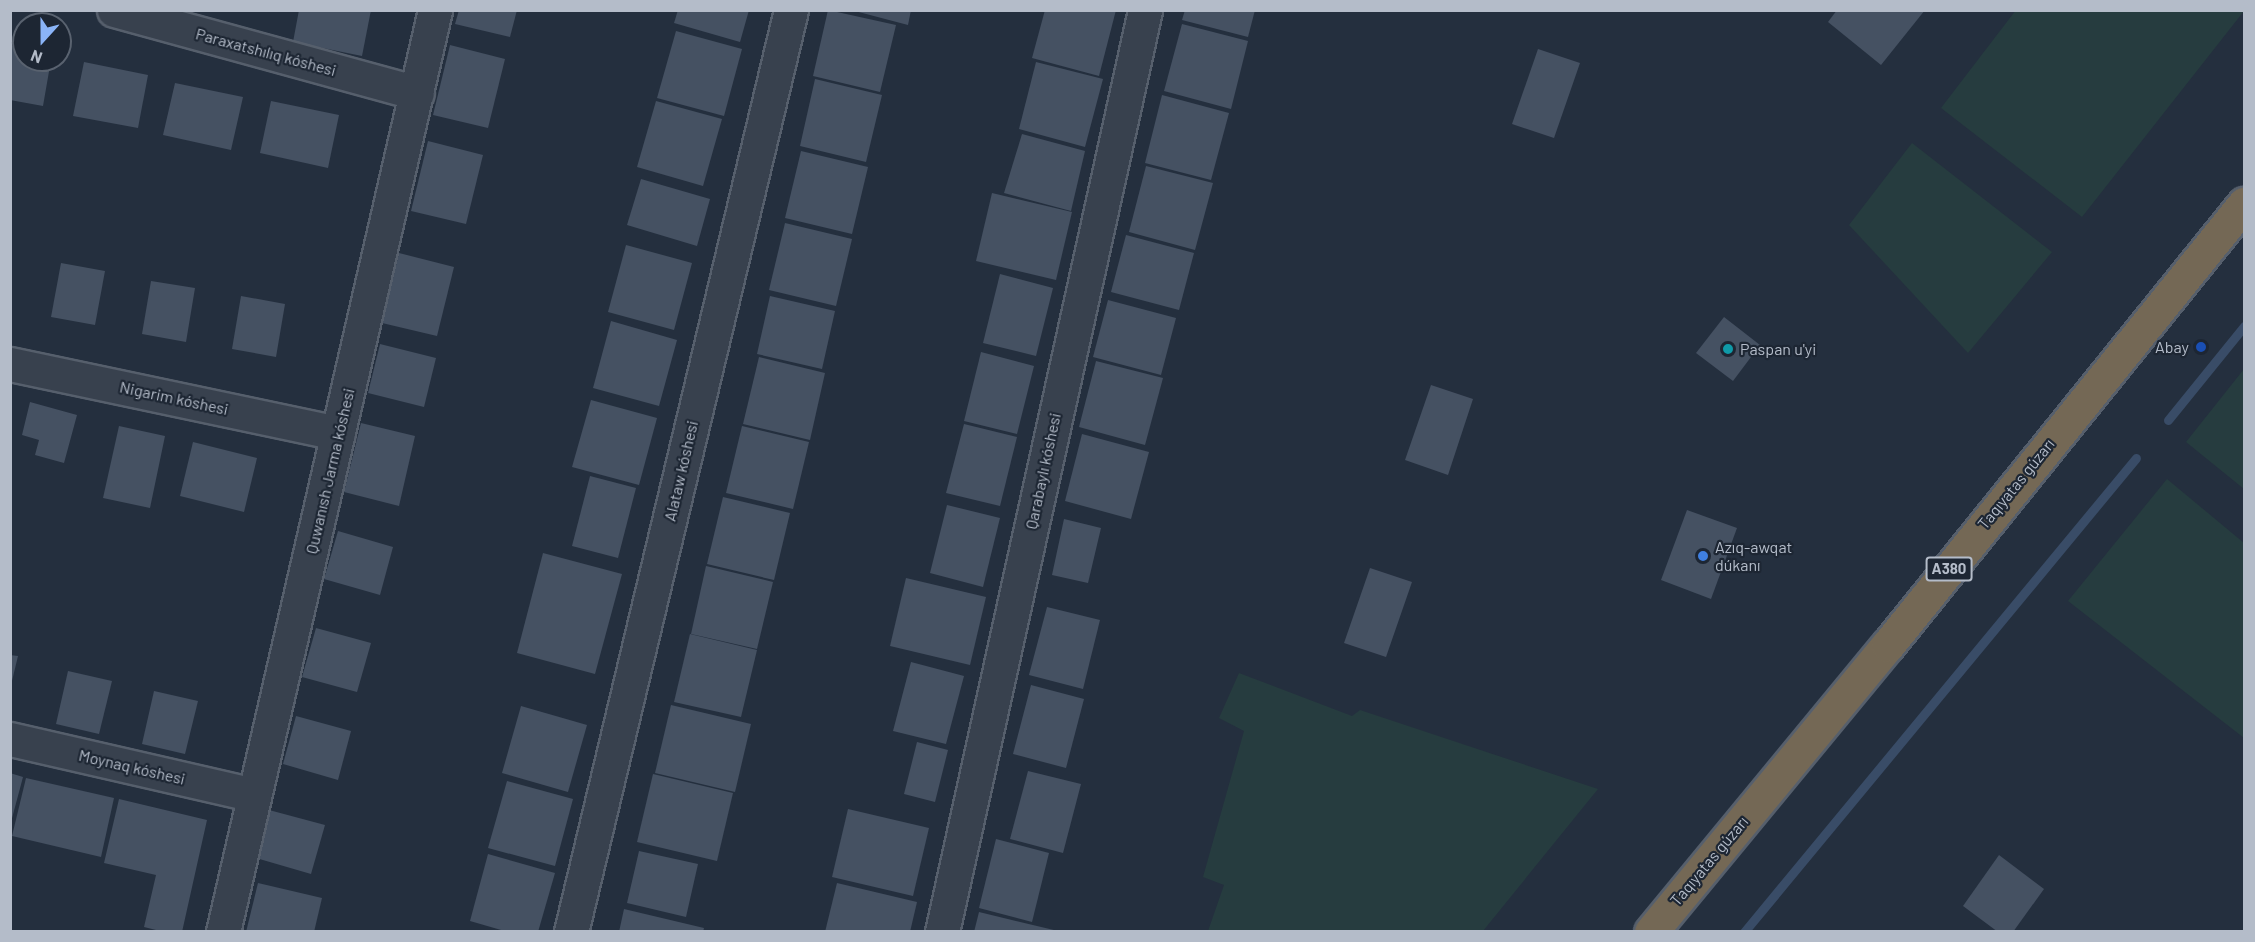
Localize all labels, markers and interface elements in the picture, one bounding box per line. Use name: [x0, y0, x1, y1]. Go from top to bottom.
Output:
north arrow: [12, 12, 72, 72]
street label: Paraxatshılıq kóshesi: [194, 24, 338, 80]
text: N: [28, 47, 44, 68]
place label: Abay: [2155, 337, 2189, 357]
place label: Paspan u'yi: [1740, 339, 1816, 359]
marker: Abay: [2194, 340, 2208, 354]
marker: Paspan u'yi: [1721, 342, 1735, 356]
street label: Nigarim kóshesi: [118, 377, 230, 419]
street label: Quwanısh Jarma kóshesi: [302, 386, 358, 556]
street label: Qarabaylı kóshesi: [1021, 411, 1065, 531]
street label: Alataw kóshesi: [660, 419, 702, 523]
street label: Taqıyatas gúzarı: [1974, 435, 2058, 533]
place label: Azıq-awqat dúkanı: [1715, 537, 1792, 575]
marker: Azıq-awqat dúkanı: [1696, 549, 1710, 563]
road number: A380: [1925, 557, 1973, 581]
street label: Moynaq kóshesi: [77, 745, 187, 789]
street label: Taqıyatas gúzarı: [1666, 812, 1752, 910]

